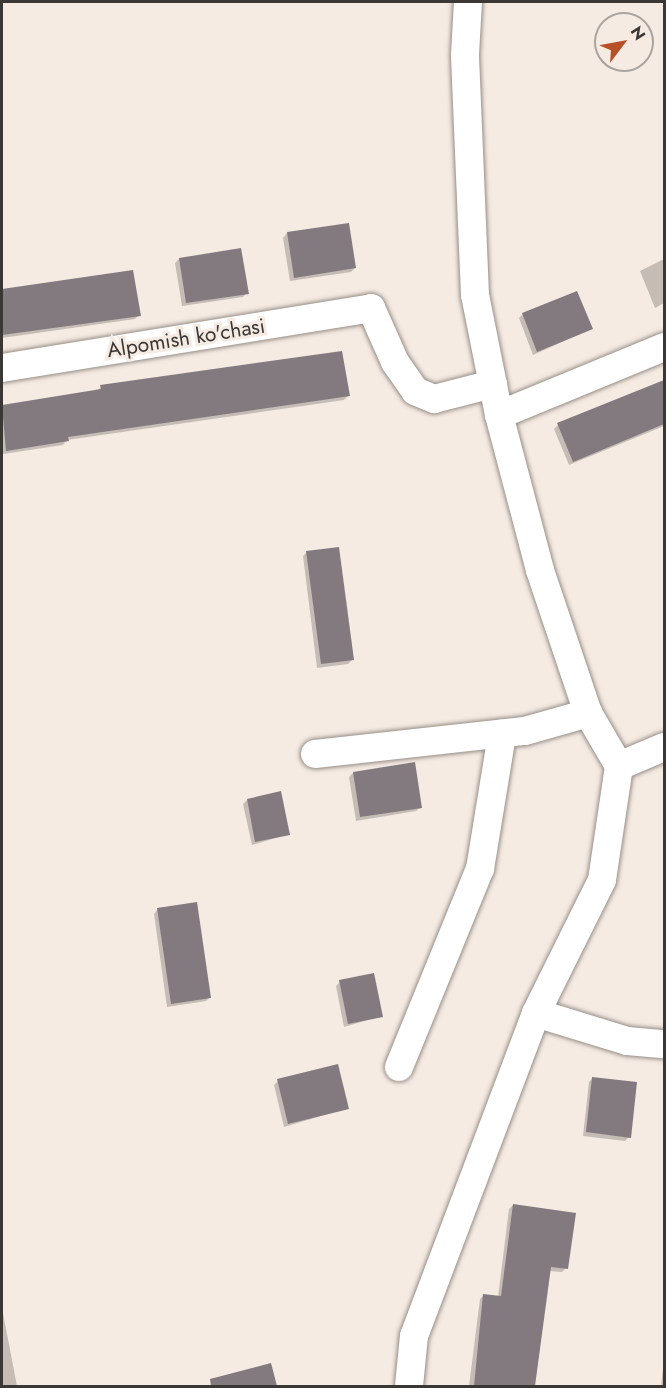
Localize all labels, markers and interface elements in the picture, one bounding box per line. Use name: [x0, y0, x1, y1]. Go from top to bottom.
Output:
north arrow: [594, 12, 654, 72]
text: N: [625, 22, 651, 45]
street label: Alpomish ko'chasi: [105, 313, 267, 363]

